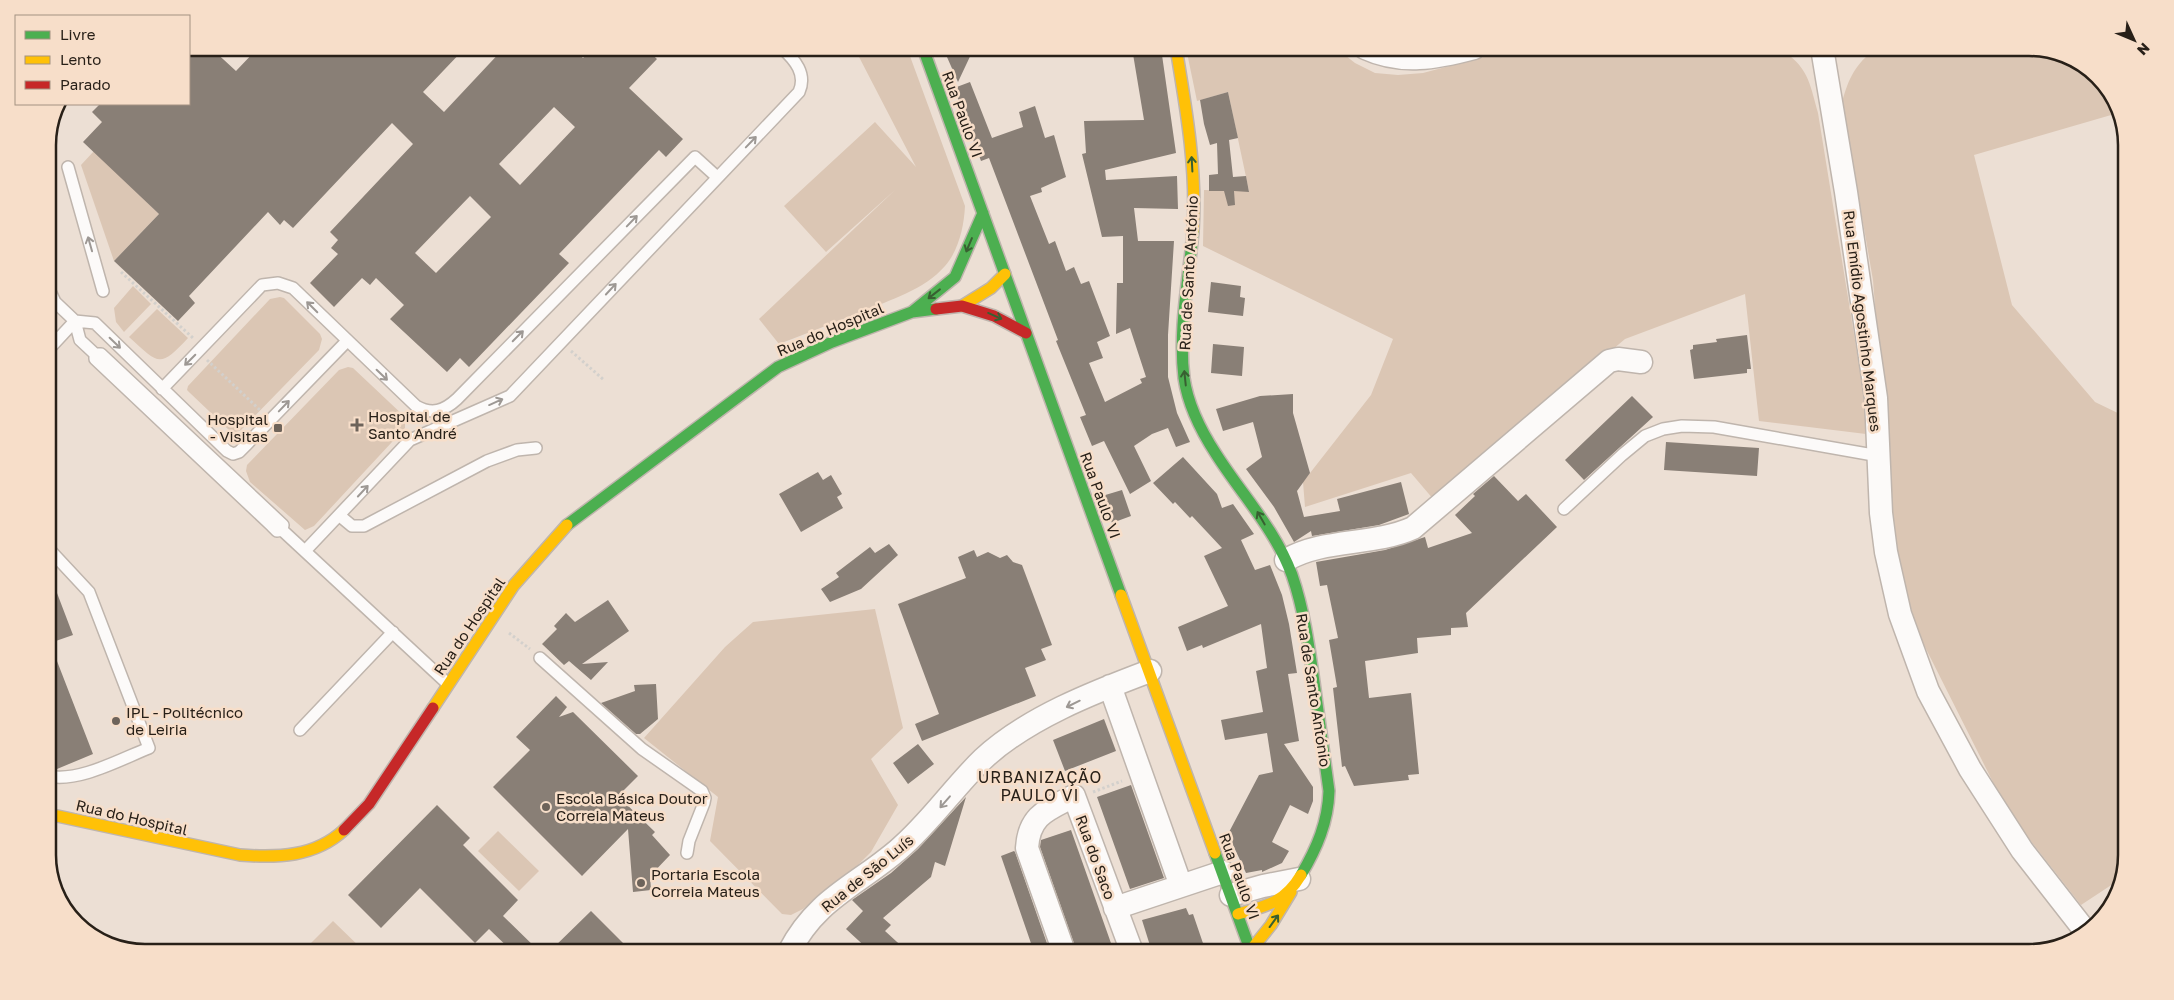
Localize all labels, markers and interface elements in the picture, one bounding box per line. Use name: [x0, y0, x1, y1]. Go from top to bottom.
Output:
legend: [15, 15, 190, 105]
north arrow: [2109, 15, 2159, 65]
text: Livre: [60, 25, 96, 43]
text: N: [2134, 40, 2154, 59]
text: Lento: [60, 50, 101, 68]
street label: Rua Paulo VI: [939, 68, 987, 160]
text: Parado: [60, 75, 111, 93]
one-way arrow: [745, 135, 757, 148]
one-way arrow: [1187, 156, 1197, 172]
street label: Rua de Santo António: [1175, 195, 1201, 351]
street label: Rua Emídio Agostinho Marques: [1840, 209, 1886, 433]
one-way arrow: [626, 214, 638, 227]
one-way arrow: [84, 236, 94, 252]
one-way arrow: [964, 237, 974, 252]
one-way arrow: [605, 283, 617, 296]
one-way arrow: [927, 289, 940, 300]
street label: Rua do Hospital: [774, 298, 886, 360]
one-way arrow: [306, 301, 318, 313]
one-way arrow: [987, 312, 1002, 322]
one-way arrow: [512, 330, 524, 343]
one-way arrow: [109, 337, 121, 349]
one-way arrow: [184, 353, 196, 366]
one-way arrow: [376, 369, 388, 381]
one-way arrow: [1180, 370, 1190, 386]
one-way arrow: [488, 397, 503, 407]
one-way arrow: [277, 400, 290, 412]
place label: Hospital de Santo André: [368, 407, 457, 442]
place label: Hospital - Visitas: [207, 410, 268, 445]
marker: Hospital de Santo André: [350, 418, 364, 432]
marker: Hospital - Visitas: [272, 422, 284, 434]
street label: Rua Paulo VI: [1077, 449, 1125, 541]
one-way arrow: [357, 484, 369, 497]
one-way arrow: [1256, 512, 1266, 526]
street label: Rua do Hospital: [430, 574, 508, 678]
street label: Rua de Santo António: [1293, 612, 1335, 768]
one-way arrow: [1065, 699, 1080, 709]
place label: IPL - Politécnico de Leiria: [126, 703, 243, 738]
marker: IPL - Politécnico de Leiria: [110, 715, 122, 727]
district label: URBANIZAÇÃO PAULO VI: [978, 767, 1102, 805]
place label: Escola Básica Doutor Correia Mateus: [556, 789, 708, 824]
street label: Rua do Hospital: [74, 795, 190, 839]
one-way arrow: [939, 795, 951, 808]
marker: Escola Básica Doutor Correia Mateus: [540, 801, 552, 813]
street label: Rua do Saco: [1072, 812, 1120, 902]
street label: Rua de São Luís: [817, 830, 917, 916]
street label: Rua Paulo VI: [1216, 830, 1264, 922]
place label: Portaria Escola Correia Mateus: [651, 865, 760, 900]
marker: Portaria Escola Correia Mateus: [635, 877, 647, 889]
one-way arrow: [1269, 915, 1279, 929]

